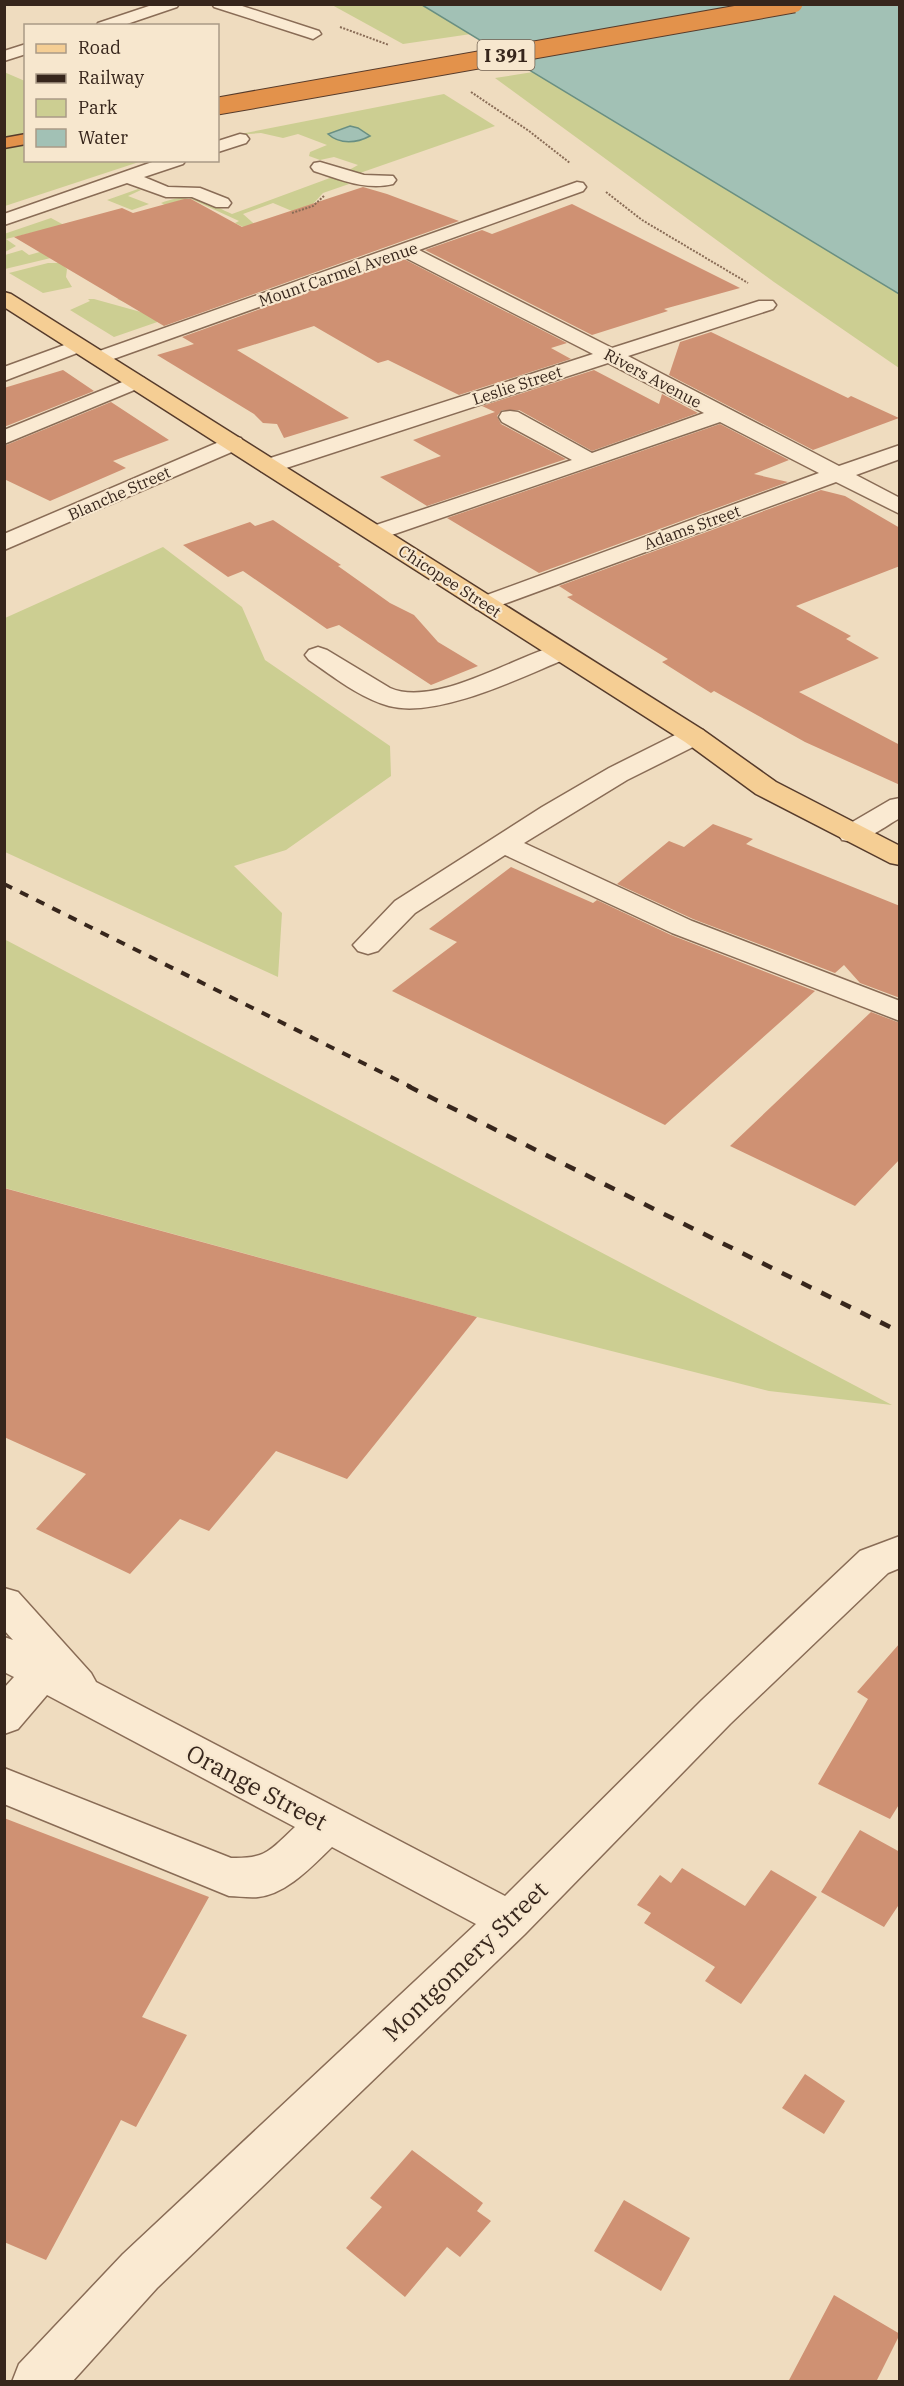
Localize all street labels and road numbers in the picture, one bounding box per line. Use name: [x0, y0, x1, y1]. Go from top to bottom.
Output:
road number: I 391: [478, 40, 534, 70]
street label: Mount Carmel Avenue: [256, 237, 420, 311]
street label: Rivers Avenue: [601, 344, 705, 412]
street label: Leslie Street: [470, 361, 565, 409]
street label: Blanche Street: [65, 461, 174, 524]
street label: Adams Street: [641, 500, 743, 554]
street label: Chicopee Street: [395, 540, 505, 622]
street label: Orange Street: [181, 1736, 333, 1838]
street label: Montgomery Street: [376, 1874, 554, 2048]

